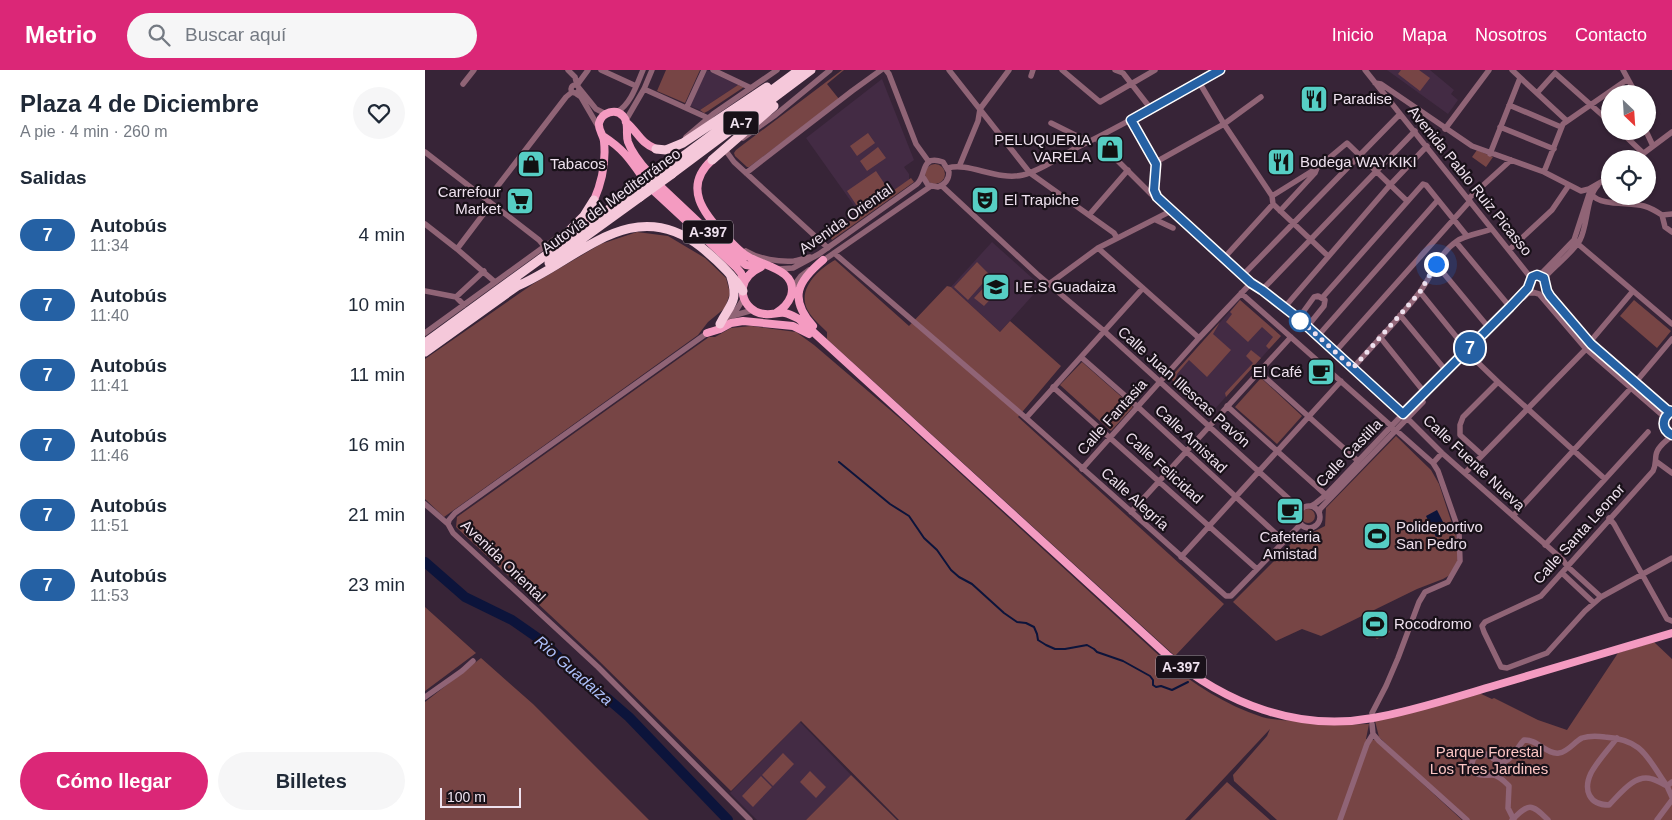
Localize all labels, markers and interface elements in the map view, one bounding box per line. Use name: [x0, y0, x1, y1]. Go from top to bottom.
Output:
search box: [127, 13, 477, 58]
text: Metrio: [25, 21, 97, 48]
icon: search: [145, 21, 173, 49]
text: Buscar aquí: [185, 24, 286, 45]
text: Inicio: [1332, 25, 1374, 45]
text: Mapa: [1402, 25, 1447, 45]
text: Nosotros: [1475, 25, 1547, 45]
text: Contacto: [1575, 25, 1647, 45]
restaurant icon: Paradise: [1299, 84, 1329, 114]
north arrow: [1601, 85, 1656, 140]
map controls: [1601, 85, 1656, 205]
button: heart: [353, 87, 405, 139]
text: Plaza 4 de Diciembre: [20, 90, 259, 117]
place label: Paradise: [1333, 90, 1392, 107]
street label: Avenida Pablo Ruiz Picasso: [1405, 103, 1536, 259]
road number: A-7: [723, 112, 759, 134]
text: A pie · 4 min · 260 m: [20, 123, 168, 140]
place label: PELUQUERIA VARELA: [994, 131, 1091, 165]
shop icon: PELUQUERIA VARELA: [1095, 134, 1125, 164]
street label: Autovía del Mediterráneo: [538, 144, 684, 257]
restaurant icon: Bodega WAYKIKI: [1266, 147, 1296, 177]
shop icon: Tabacos: [516, 149, 546, 179]
button: locate: [1601, 150, 1656, 205]
place label: Bodega WAYKIKI: [1300, 153, 1417, 170]
place label: Tabacos: [550, 155, 606, 172]
text: Salidas: [20, 167, 87, 188]
street label: Avenida Oriental: [796, 180, 896, 257]
place label: Carrefour Market: [438, 183, 502, 217]
theatre icon: El Trapiche: [970, 185, 1000, 215]
supermarket icon: Carrefour Market: [505, 186, 535, 216]
place label: El Trapiche: [1004, 191, 1079, 208]
text: Autobús: [90, 215, 167, 236]
road number: A-397: [683, 220, 733, 243]
text: 4 min: [359, 224, 405, 245]
text: 7: [42, 225, 53, 245]
text: 11:34: [90, 237, 129, 254]
your location: [1424, 252, 1449, 277]
school or university icon: I.E.S Guadaiza: [981, 272, 1011, 302]
place label: I.E.S Guadaiza: [1015, 278, 1117, 295]
text: Autobús: [90, 285, 167, 306]
text: 10 min: [348, 294, 405, 315]
text: 7: [42, 295, 53, 315]
text: 11:40: [90, 307, 129, 324]
unlabelled marker: [1289, 310, 1311, 332]
street label: Calle Juan Illescas Pavón: [1115, 323, 1254, 450]
line badge: 7: [1454, 332, 1486, 364]
text: 7: [1465, 338, 1475, 358]
text: Autobús: [90, 355, 167, 376]
cafe icon: El Café: [1306, 357, 1336, 387]
place label: El Café: [1253, 363, 1302, 380]
text: 11 min: [349, 364, 405, 385]
text: 7: [42, 365, 53, 385]
street label: Calle Fantasia: [1073, 375, 1150, 458]
text: 11:41: [90, 377, 129, 394]
street label: Calle Amistad: [1152, 401, 1231, 476]
street label: Calle Fuente Nueva: [1420, 411, 1529, 515]
street label: Calle Castilla: [1312, 415, 1386, 490]
text: Autobús: [90, 425, 167, 446]
street label: Calle Felicidad: [1122, 428, 1207, 507]
text: 16 min: [348, 434, 405, 455]
text: 7: [42, 435, 53, 455]
text: 11:46: [90, 447, 129, 464]
street label: Calle Alegría: [1098, 464, 1173, 534]
street label: Calle Santa Leonor: [1529, 480, 1628, 587]
text: Autobús: [90, 495, 167, 516]
cafe icon: Cafeteria Amistad: [1275, 496, 1305, 526]
text: 21 min: [348, 504, 405, 525]
text: 7: [42, 505, 53, 525]
street label: Avenida Oriental: [458, 516, 549, 605]
text: 11:51: [90, 517, 129, 534]
place label: Polideportivo San Pedro: [1396, 518, 1483, 552]
sports icon: Polideportivo San Pedro: [1362, 521, 1392, 551]
place label: Cafeteria Amistad: [1260, 528, 1321, 562]
text: Autobús: [90, 565, 167, 586]
text: 23 min: [348, 574, 405, 595]
text: 7: [42, 575, 53, 595]
text: 11:53: [90, 587, 129, 604]
sports icon: Rocodromo: [1360, 609, 1390, 639]
place label: Rocodromo: [1394, 615, 1472, 632]
water label: Rio Guadaiza: [532, 632, 616, 709]
road number: A-397: [1156, 656, 1206, 678]
park label: Parque Forestal Los Tres Jardines: [1430, 743, 1548, 777]
button: Cómo llegar: [20, 752, 208, 810]
button: Billetes: [218, 752, 405, 810]
scale bar: [440, 785, 521, 808]
text: 100 m: [447, 789, 486, 805]

